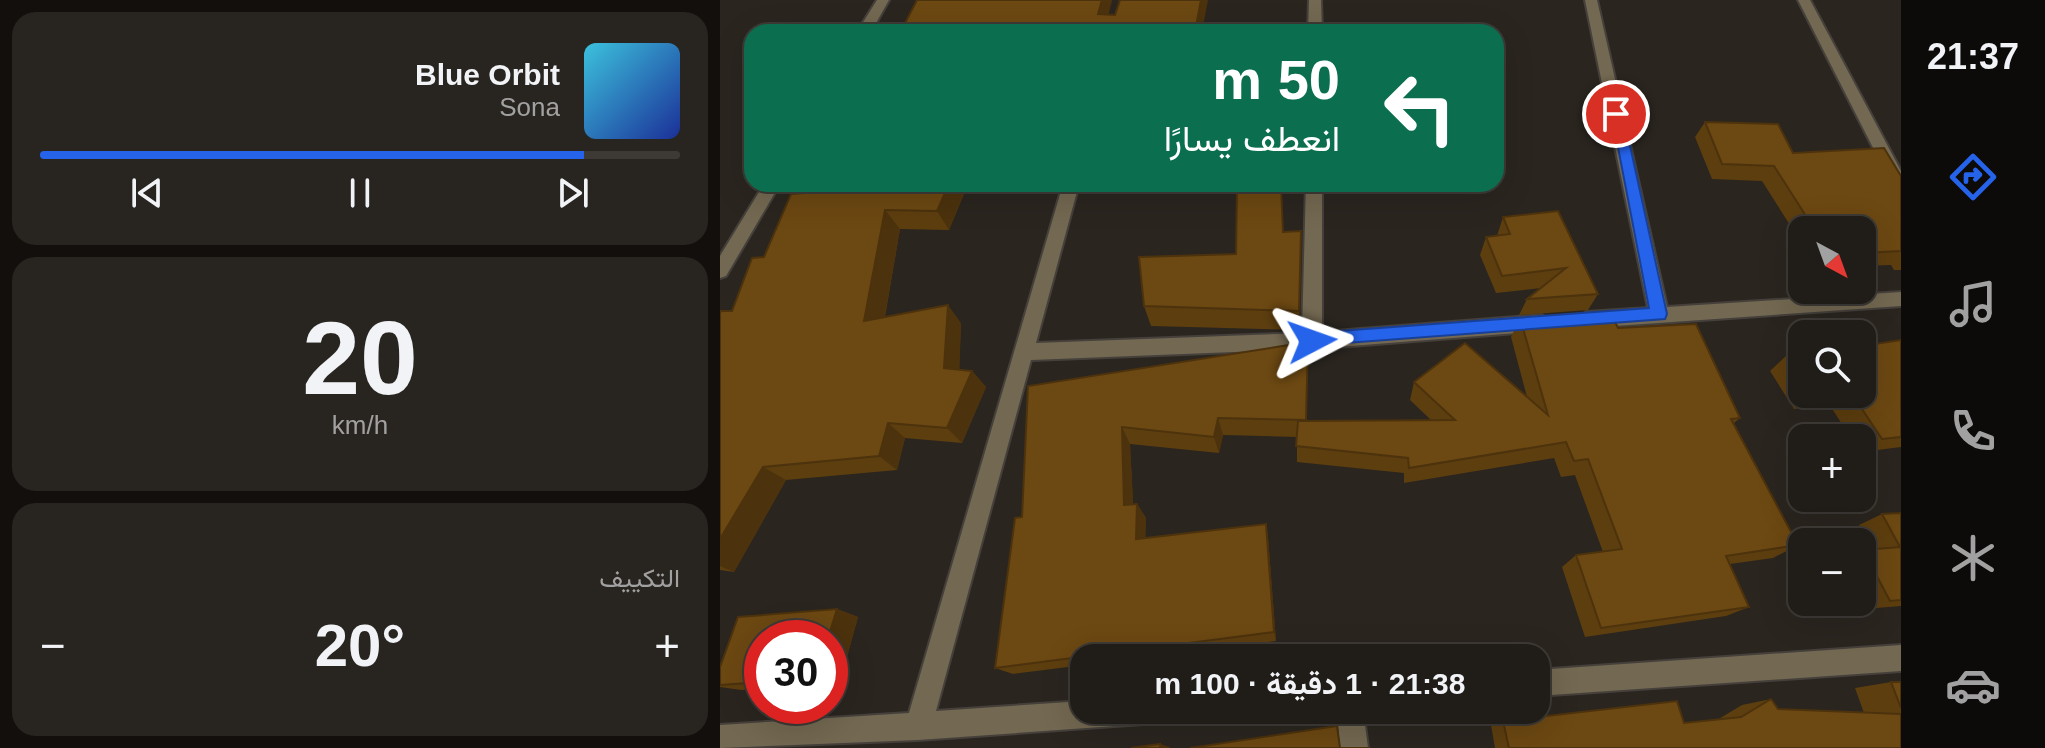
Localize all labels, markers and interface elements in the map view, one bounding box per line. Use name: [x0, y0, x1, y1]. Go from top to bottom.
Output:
text: 21:37: [1927, 36, 2019, 77]
text: 50 m: [1212, 48, 1340, 111]
icon: left: [1368, 56, 1472, 160]
text: Blue Orbit: [415, 58, 560, 91]
pin: [1582, 80, 1650, 148]
text: Sona: [499, 92, 560, 122]
icon: arrive: [1594, 92, 1638, 136]
text: انعطف يسارًا: [1164, 118, 1340, 159]
icon: directions: [1945, 149, 2001, 205]
icon: previous: [125, 171, 169, 215]
icon: pause: [338, 171, 382, 215]
icon: next: [551, 171, 595, 215]
north arrow: [1788, 216, 1876, 304]
map controls: [1788, 216, 1876, 616]
icon: music: [1945, 276, 2001, 332]
position arrow: [1270, 299, 1354, 383]
text: 20: [302, 300, 418, 416]
button: search: [1788, 320, 1876, 408]
icon: phone: [1945, 403, 2001, 459]
text: km/h: [332, 410, 388, 440]
button: +: [1788, 424, 1876, 512]
button: −: [1788, 528, 1876, 616]
icon: climate: [1945, 530, 2001, 586]
text: التكييف: [599, 563, 680, 593]
text: 20°: [315, 612, 405, 679]
speed limit sign: 30: [744, 620, 848, 724]
text: −: [40, 621, 66, 670]
text: +: [654, 621, 680, 670]
icon: car: [1945, 657, 2001, 713]
text: 21:38 · 1 دقيقة · 100 m: [1155, 667, 1465, 700]

